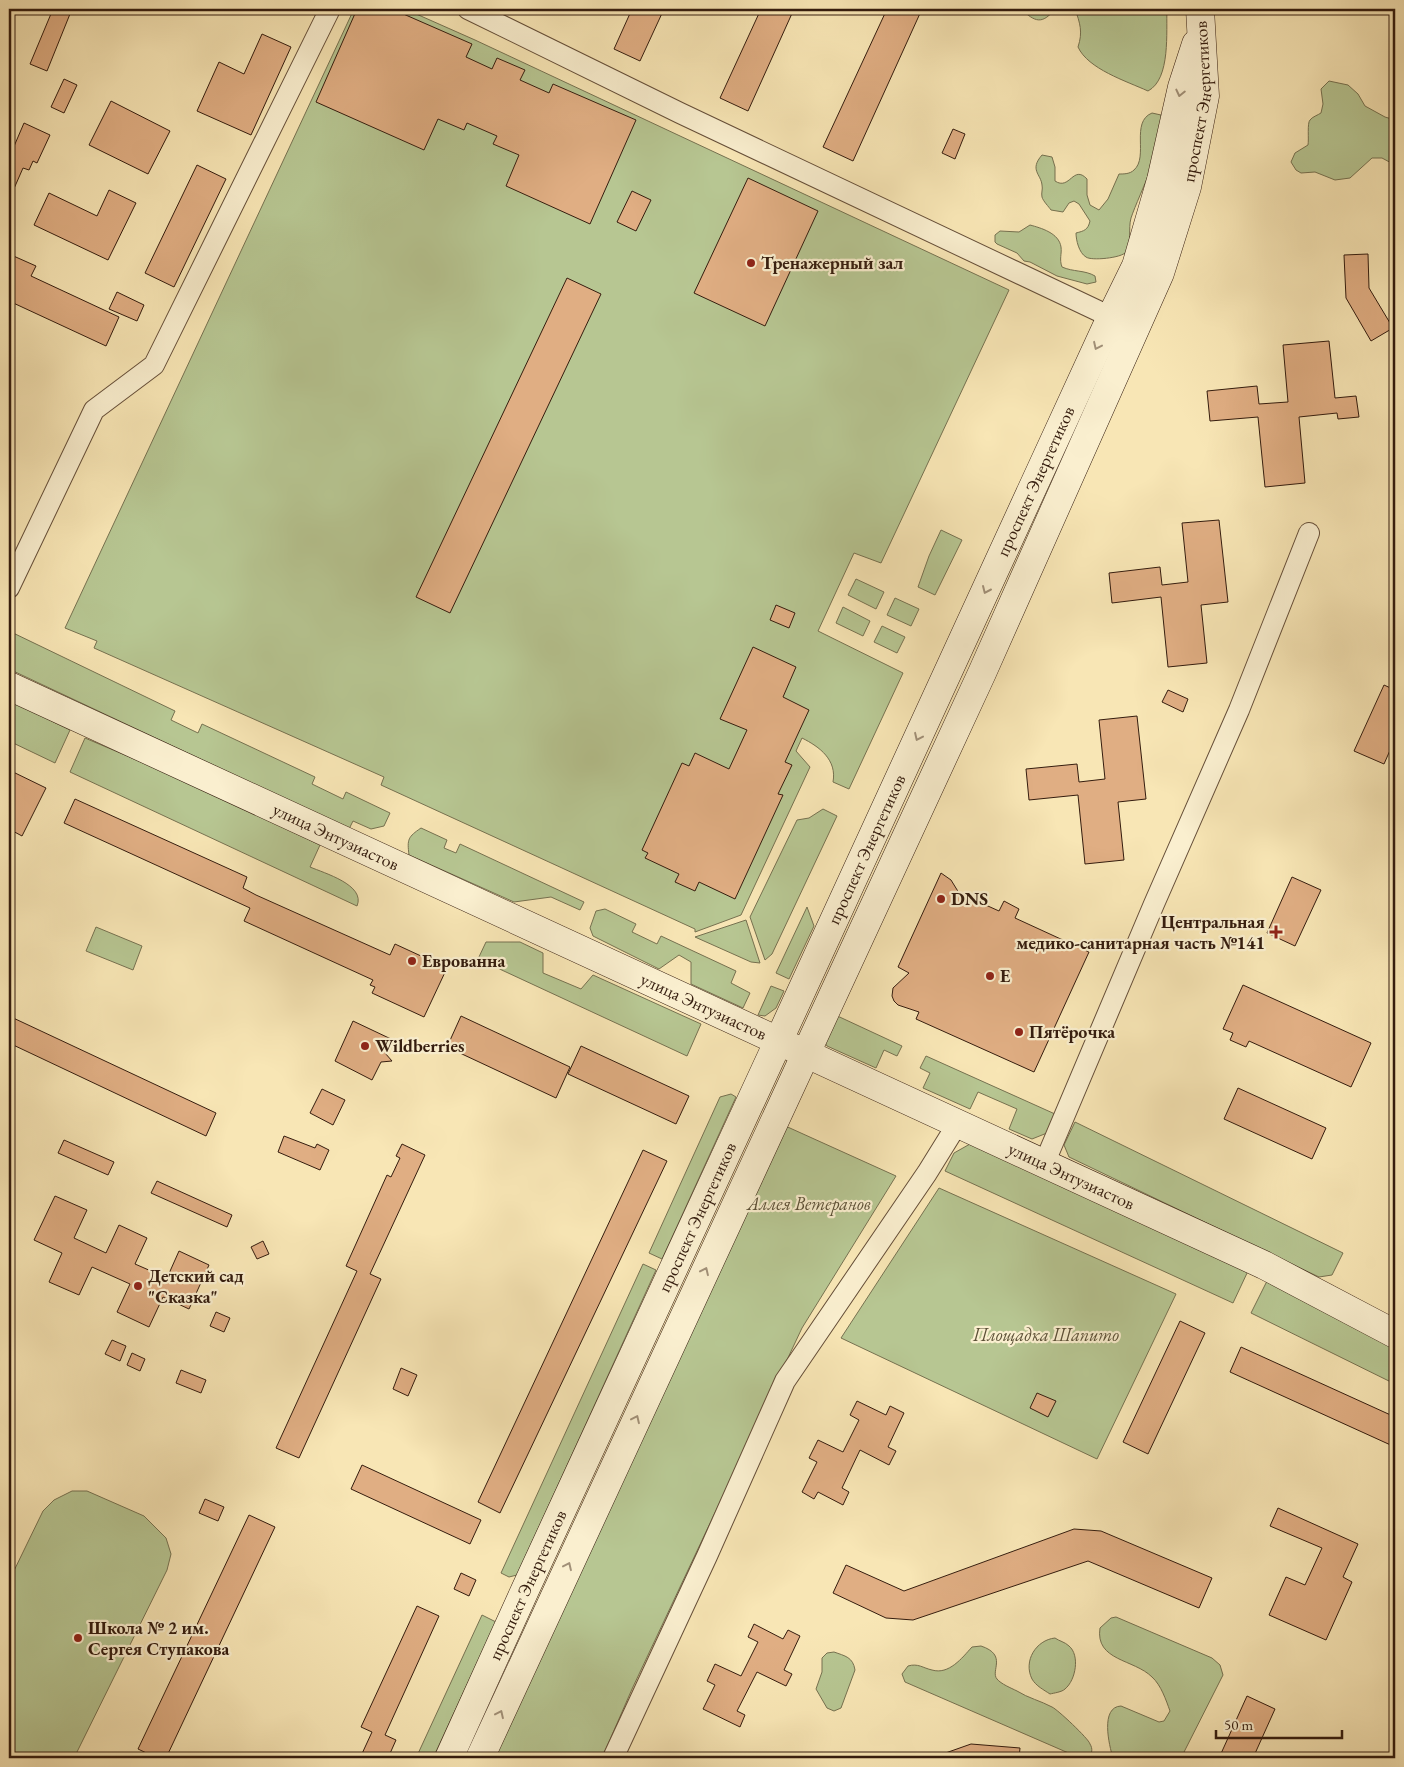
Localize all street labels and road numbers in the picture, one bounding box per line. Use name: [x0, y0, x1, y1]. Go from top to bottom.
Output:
street label: проспект Энергетиков: [1176, 20, 1216, 184]
street label: проспект Энергетиков: [991, 402, 1080, 560]
street label: проспект Энергетиков: [822, 770, 911, 928]
street label: улица Энтузиастов: [269, 797, 403, 876]
street label: улица Энтузиастов: [637, 967, 771, 1045]
street label: улица Энтузиастов: [1005, 1137, 1139, 1215]
street label: проспект Энергетиков: [652, 1138, 741, 1296]
street label: проспект Энергетиков: [483, 1506, 572, 1664]

